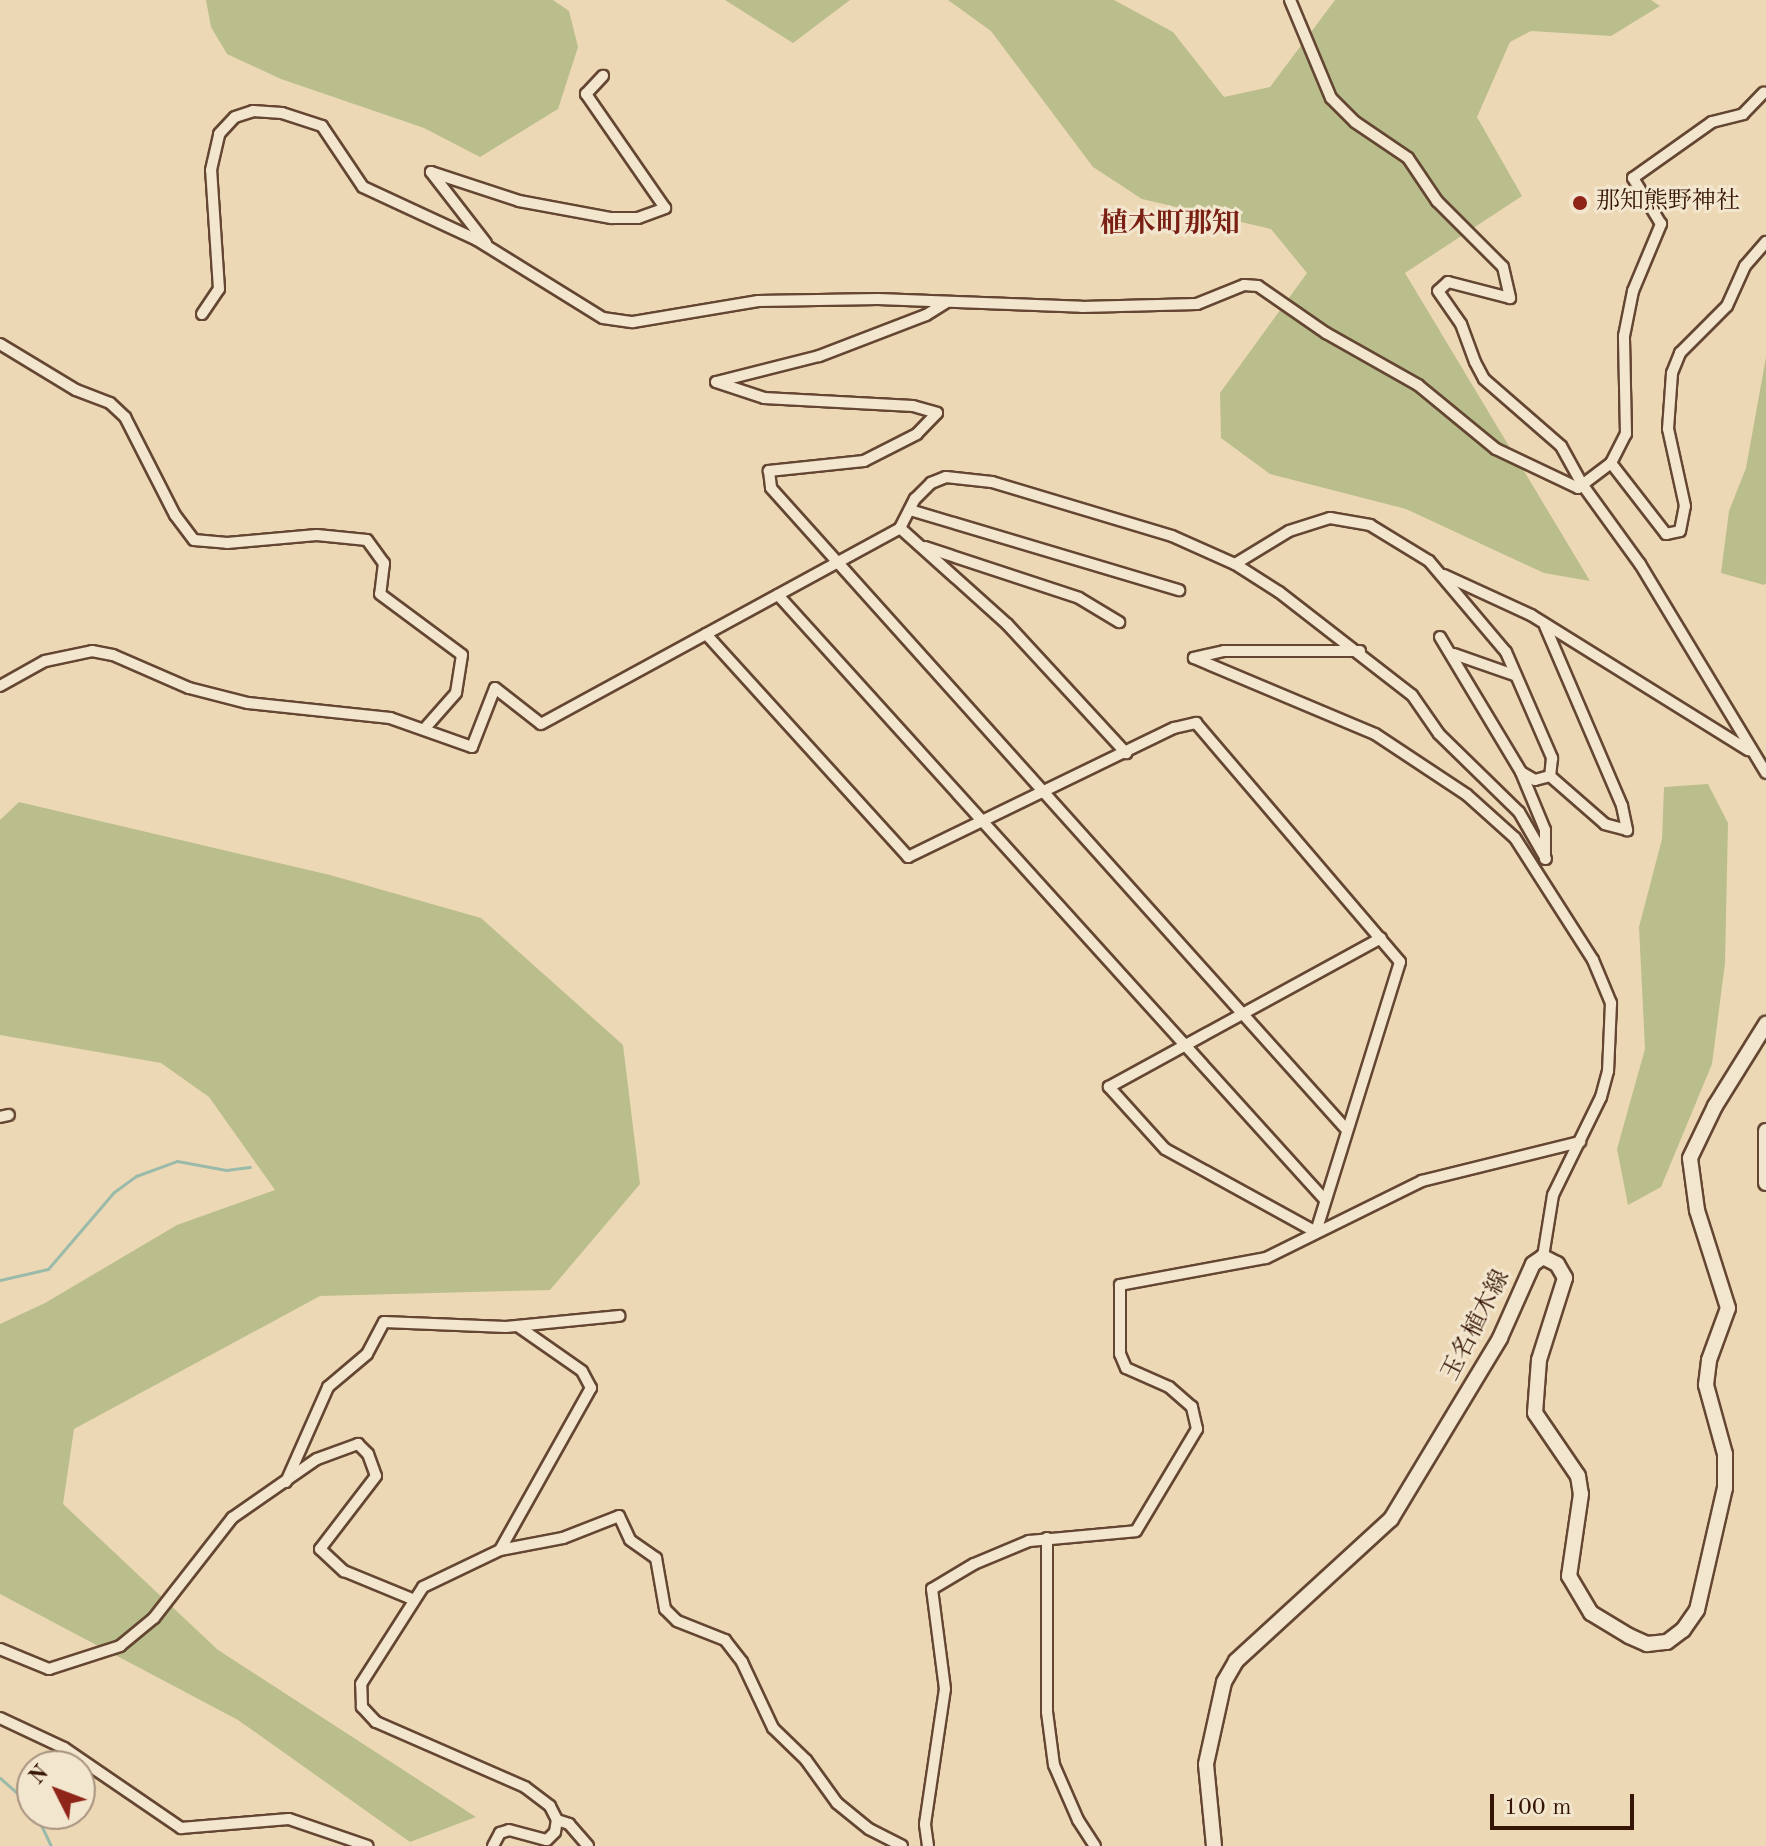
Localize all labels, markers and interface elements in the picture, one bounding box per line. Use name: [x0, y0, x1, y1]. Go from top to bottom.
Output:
place label: 那知熊野神社: [1596, 189, 1740, 217]
marker: 那知熊野神社: [1571, 194, 1589, 212]
district label: 植木町那知: [1100, 208, 1240, 242]
street label: 玉名植木線: [1437, 1266, 1517, 1386]
north arrow: [16, 1750, 96, 1830]
text: N: [26, 1762, 53, 1789]
scale bar: [1494, 1778, 1638, 1828]
text: 100 m: [1504, 1796, 1572, 1820]

